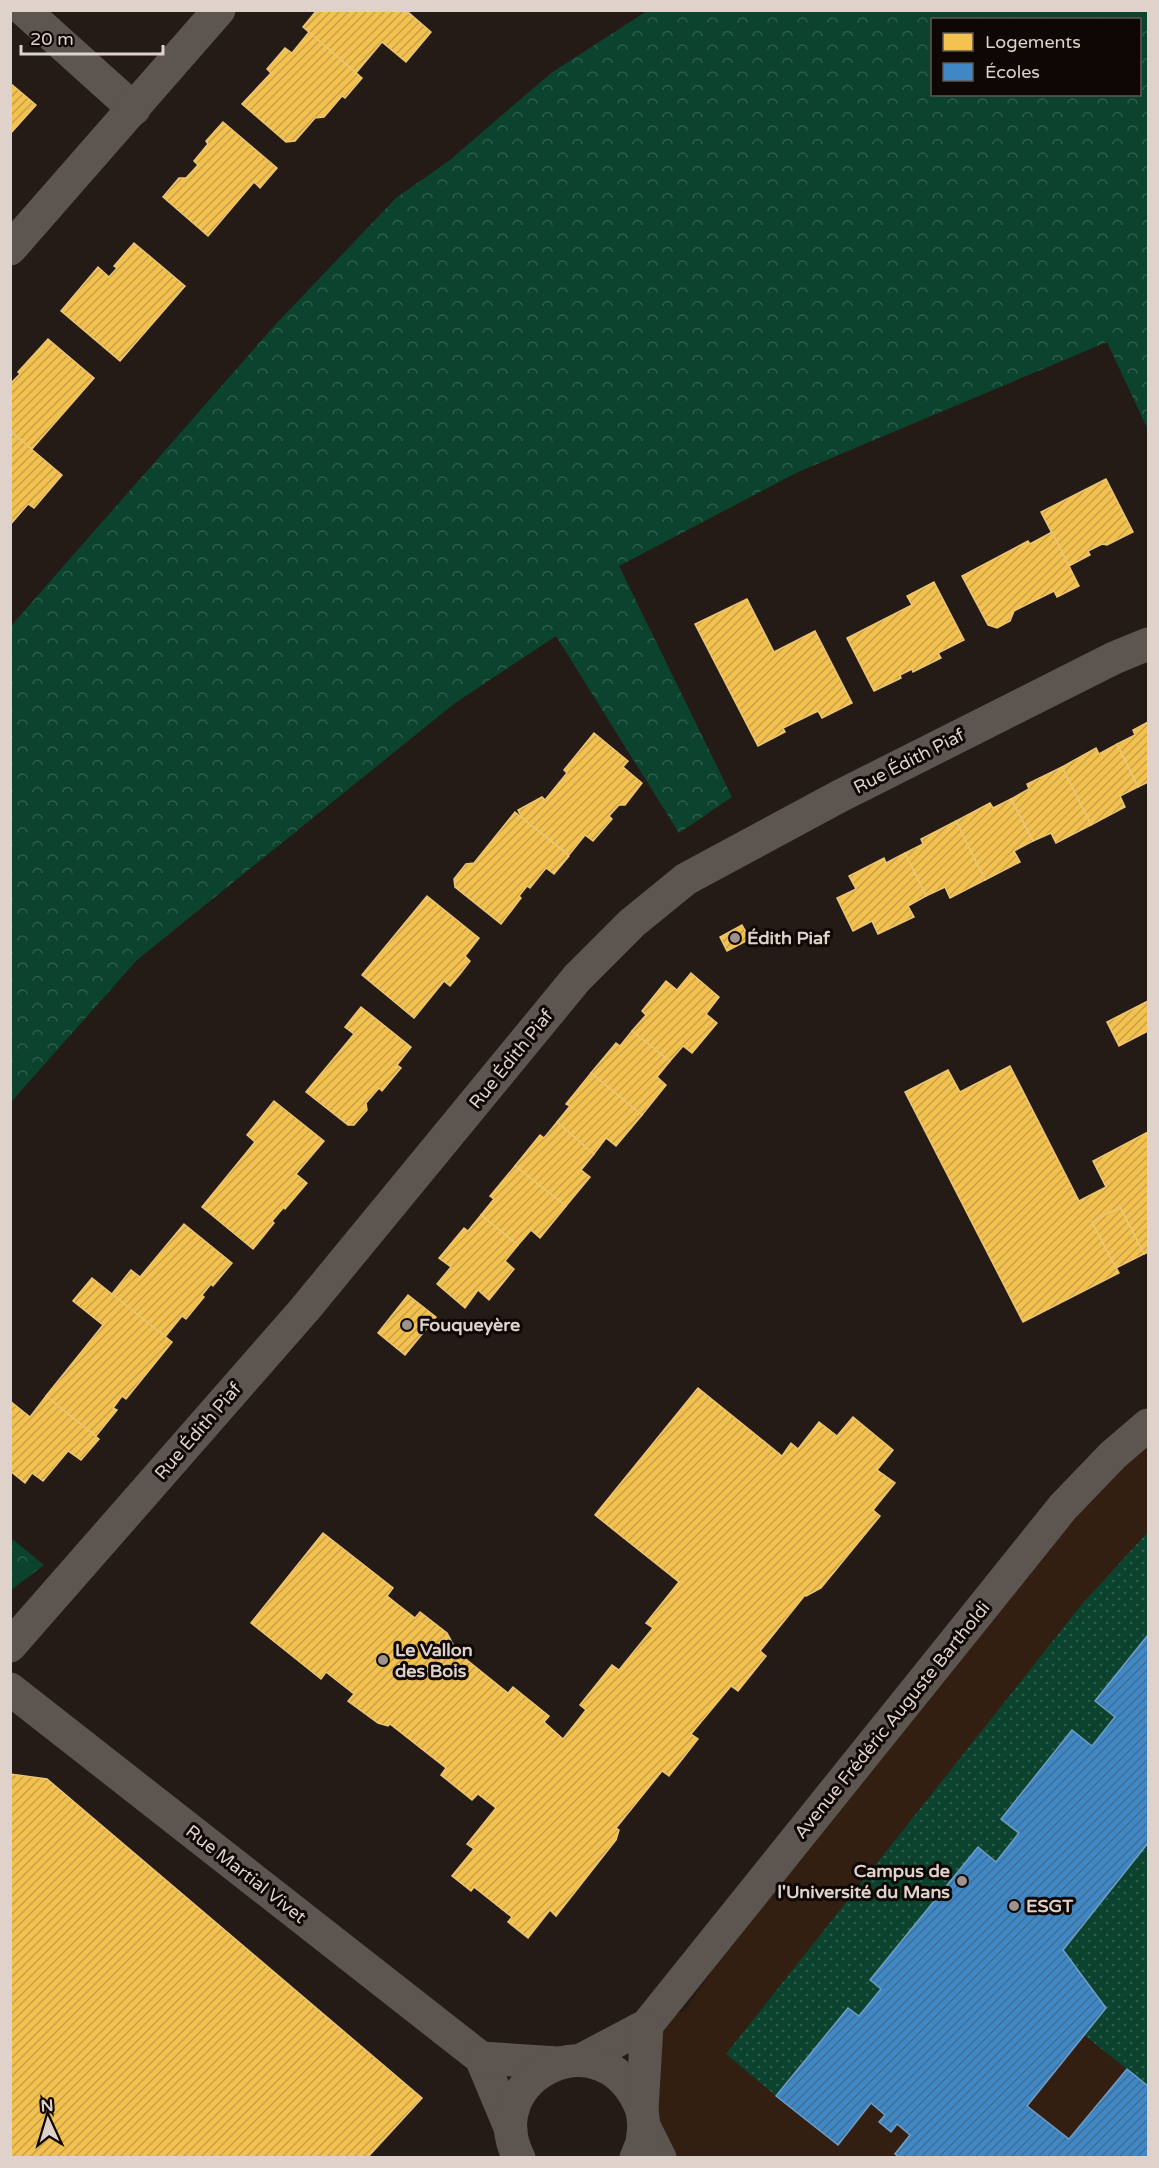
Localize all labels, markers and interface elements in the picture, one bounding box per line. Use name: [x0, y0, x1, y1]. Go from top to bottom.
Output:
scale bar: [21, 18, 164, 56]
legend: [931, 18, 1141, 96]
text: 20 m: [30, 28, 74, 50]
text: Logements: [985, 31, 1081, 53]
text: Écoles: [985, 61, 1040, 83]
street label: Rue Édith Piaf: [850, 724, 968, 798]
place label: Édith Piaf: [747, 927, 831, 949]
marker: Édith Piaf: [728, 931, 742, 945]
street label: Rue Édith Piaf: [464, 1005, 558, 1113]
place label: Fouqueyère: [419, 1314, 520, 1336]
marker: Fouqueyère: [400, 1318, 414, 1332]
street label: Rue Édith Piaf: [150, 1378, 246, 1484]
street label: Avenue Frédéric Auguste Bartholdi: [789, 1597, 995, 1843]
place label: Le Vallon des Bois: [395, 1639, 473, 1682]
marker: Le Vallon des Bois: [376, 1653, 390, 1667]
street label: Rue Martial Vivet: [181, 1820, 311, 1928]
place label: Campus de l'Université du Mans: [777, 1860, 950, 1903]
marker: Campus de l'Université du Mans: [955, 1874, 969, 1888]
place label: ESGT: [1026, 1895, 1074, 1917]
marker: ESGT: [1007, 1899, 1021, 1913]
north arrow: [18, 2090, 78, 2150]
text: N: [40, 2096, 54, 2116]

